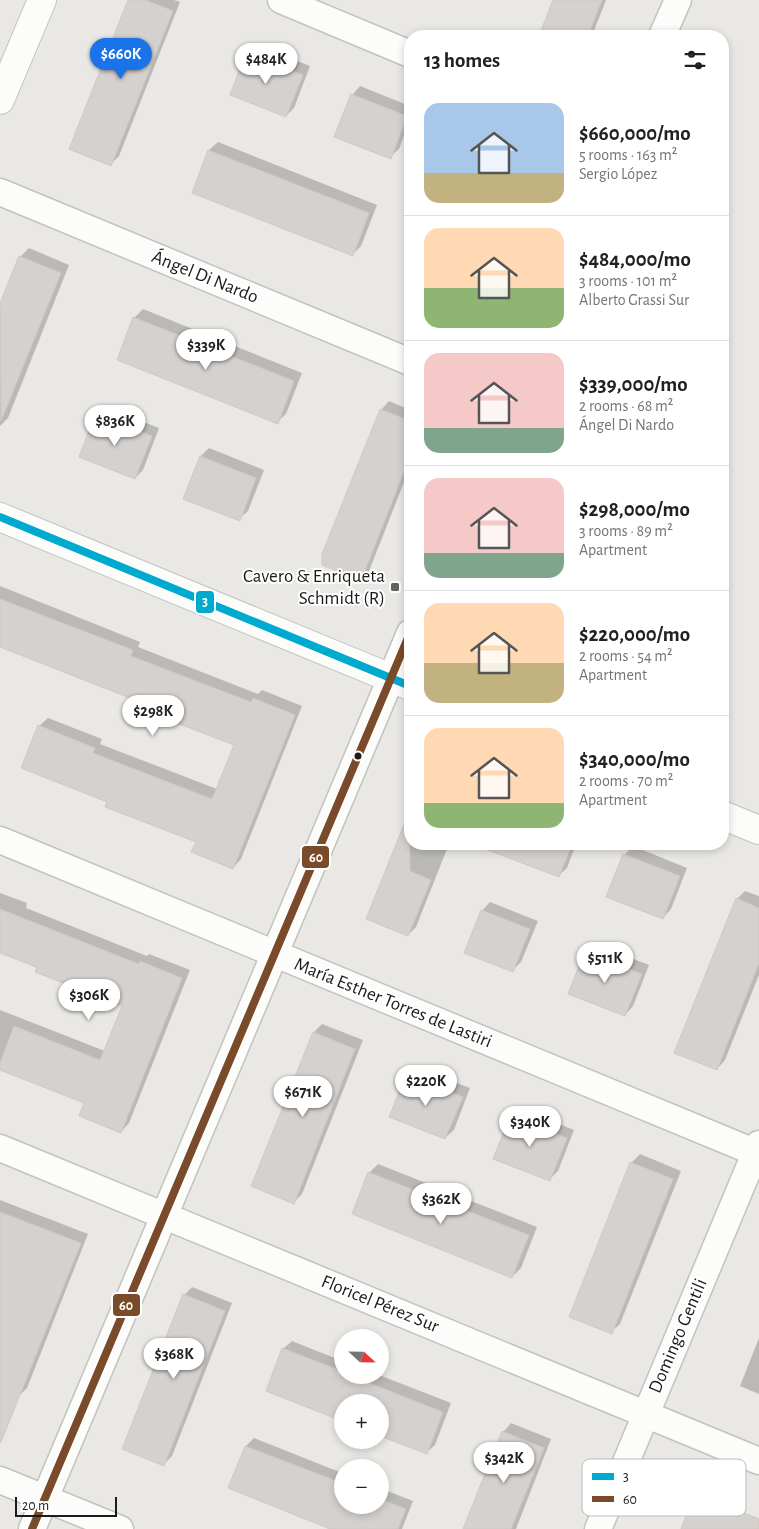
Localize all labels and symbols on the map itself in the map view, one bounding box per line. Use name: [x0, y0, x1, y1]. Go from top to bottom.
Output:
pin: $660K: [86, 38, 156, 80]
pin: $484K: [231, 42, 301, 85]
street label: Ángel Di Nardo: [149, 245, 262, 307]
pin: $339K: [171, 328, 241, 371]
pin: $836K: [80, 404, 150, 447]
place label: Cavero & Enriqueta Schmidt (R): [243, 567, 385, 608]
marker: Cavero & Enriqueta Schmidt (R): [389, 581, 401, 593]
line badge: 3: [195, 590, 215, 614]
text: 3: [202, 595, 208, 609]
pin: $298K: [118, 694, 188, 737]
unlabelled marker: [353, 751, 363, 761]
line badge: 60: [301, 845, 330, 869]
text: 60: [309, 851, 323, 865]
pin: $511K: [570, 942, 640, 984]
street label: María Esther Torres de Lastiri: [291, 955, 495, 1051]
pin: $306K: [54, 978, 124, 1021]
pin: $220K: [391, 1064, 461, 1107]
pin: $671K: [268, 1076, 338, 1118]
pin: $340K: [495, 1106, 565, 1148]
pin: $362K: [406, 1182, 476, 1225]
street label: Floricel Pérez Sur: [318, 1272, 442, 1336]
street label: Domingo Gentili: [645, 1276, 711, 1396]
line badge: 60: [112, 1293, 141, 1317]
text: 60: [119, 1299, 133, 1313]
north arrow: [334, 1329, 389, 1384]
pin: $368K: [139, 1338, 209, 1380]
pin: $342K: [469, 1442, 539, 1484]
legend: [582, 1459, 746, 1516]
text: 3: [623, 1470, 629, 1484]
text: 60: [623, 1493, 637, 1507]
scale bar: [15, 1494, 118, 1517]

